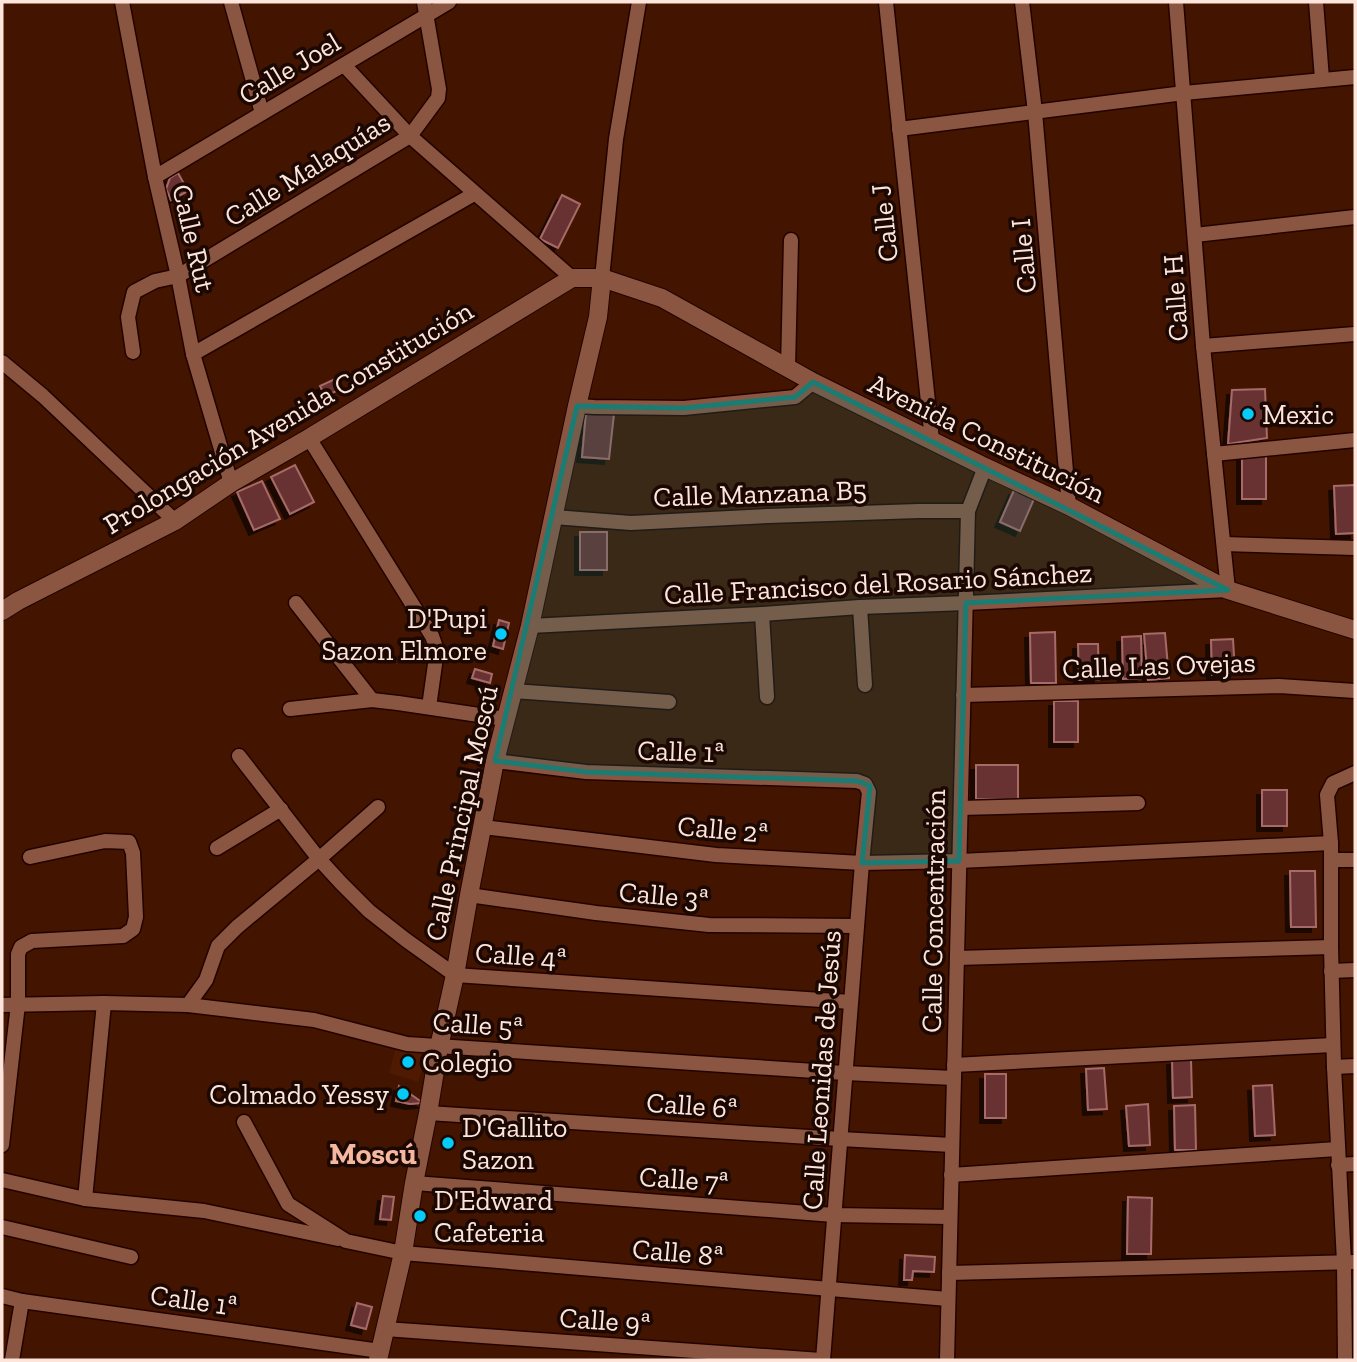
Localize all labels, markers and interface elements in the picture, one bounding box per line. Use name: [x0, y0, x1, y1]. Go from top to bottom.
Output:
street label: Calle Joel: [233, 25, 346, 112]
street label: Calle Malaquías: [218, 105, 396, 234]
street label: Calle Rut: [165, 181, 222, 296]
street label: Calle J: [864, 182, 905, 264]
street label: Calle I: [1004, 217, 1043, 295]
street label: Calle H: [1156, 253, 1195, 343]
street label: Prolongación Avenida Constitución: [98, 294, 479, 541]
street label: Avenida Constitución: [863, 367, 1110, 510]
place label: Mexic: [1262, 398, 1334, 431]
marker: Mexic: [1240, 406, 1256, 422]
street label: Calle Manzana B5: [653, 473, 867, 514]
street label: Calle Francisco del Rosario Sánchez: [663, 556, 1093, 611]
place label: D'Pupi Sazon Elmore: [321, 602, 487, 667]
marker: D'Pupi Sazon Elmore: [493, 626, 509, 642]
street label: Calle Las Ovejas: [1062, 646, 1256, 685]
street label: Calle Principal Moscú: [418, 682, 505, 944]
street label: Calle 1ª: [637, 733, 725, 770]
street label: Calle Concentración: [915, 789, 952, 1033]
street label: Calle 2ª: [676, 809, 770, 850]
street label: Calle 3ª: [618, 875, 710, 916]
street label: Calle Leonidas de Jesús: [795, 929, 848, 1211]
street label: Calle 4ª: [474, 936, 568, 975]
street label: Calle 5ª: [431, 1005, 524, 1044]
place label: Colegio: [422, 1046, 513, 1079]
marker: Colegio: [400, 1054, 416, 1070]
place label: Colmado Yessy: [209, 1078, 390, 1111]
marker: Colmado Yessy: [395, 1086, 411, 1102]
street label: Calle 6ª: [645, 1086, 739, 1125]
place label: D'Gallito Sazon: [462, 1111, 567, 1176]
marker: D'Gallito Sazon: [440, 1135, 456, 1151]
district label: Moscú: [329, 1136, 417, 1172]
street label: Calle 7ª: [638, 1160, 730, 1199]
place label: D'Edward Cafeteria: [434, 1184, 553, 1249]
marker: D'Edward Cafeteria: [412, 1208, 428, 1224]
street label: Calle 8ª: [631, 1232, 725, 1273]
street label: Calle 1ª: [148, 1278, 239, 1323]
street label: Calle 9ª: [558, 1301, 652, 1340]

